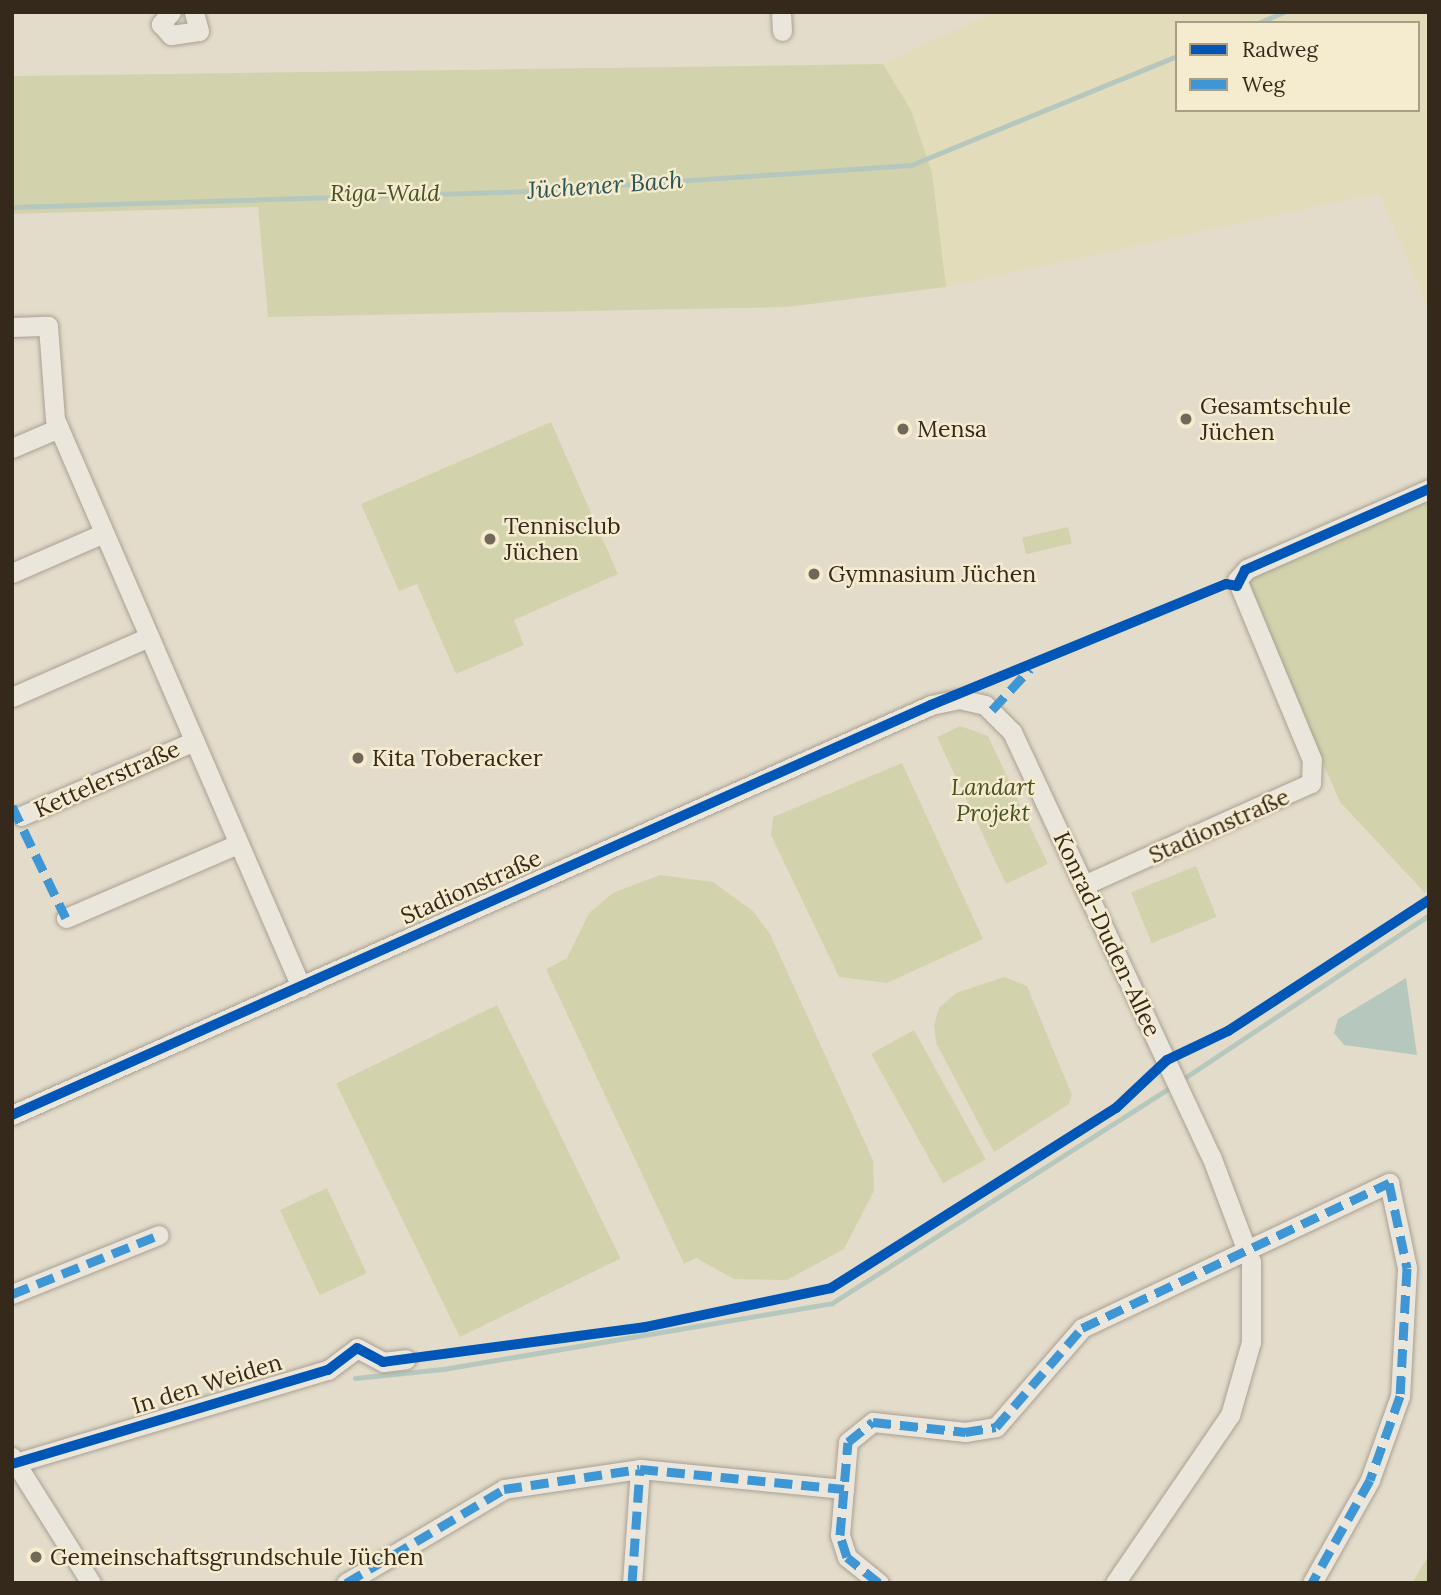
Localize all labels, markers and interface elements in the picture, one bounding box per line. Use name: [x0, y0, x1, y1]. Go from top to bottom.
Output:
legend: [1175, 21, 1420, 112]
text: Radweg: [1242, 36, 1318, 63]
text: Weg: [1242, 71, 1285, 98]
water label: Jüchener Bach: [526, 165, 684, 205]
park label: Riga-Wald: [330, 179, 440, 207]
place label: Gesamtschule Jüchen: [1200, 392, 1351, 446]
marker: Gesamtschule Jüchen: [1178, 411, 1194, 427]
place label: Mensa: [917, 415, 987, 443]
marker: Mensa: [895, 421, 911, 437]
place label: Tennisclub Jüchen: [504, 512, 621, 566]
marker: Tennisclub Jüchen: [482, 531, 498, 547]
place label: Gymnasium Jüchen: [828, 560, 1036, 588]
marker: Gymnasium Jüchen: [806, 566, 822, 582]
street label: Kettelerstraße: [30, 735, 184, 823]
place label: Kita Toberacker: [372, 744, 543, 772]
marker: Kita Toberacker: [350, 750, 366, 766]
park label: Landart Projekt: [951, 773, 1035, 827]
street label: Stadionstraße: [1145, 783, 1293, 869]
street label: Konrad-Duden-Allee: [1047, 827, 1167, 1041]
street label: Stadionstraße: [397, 844, 545, 930]
street label: In den Weiden: [129, 1348, 285, 1420]
place label: Gemeinschaftsgrundschule Jüchen: [50, 1543, 424, 1571]
marker: Gemeinschaftsgrundschule Jüchen: [28, 1549, 44, 1565]

